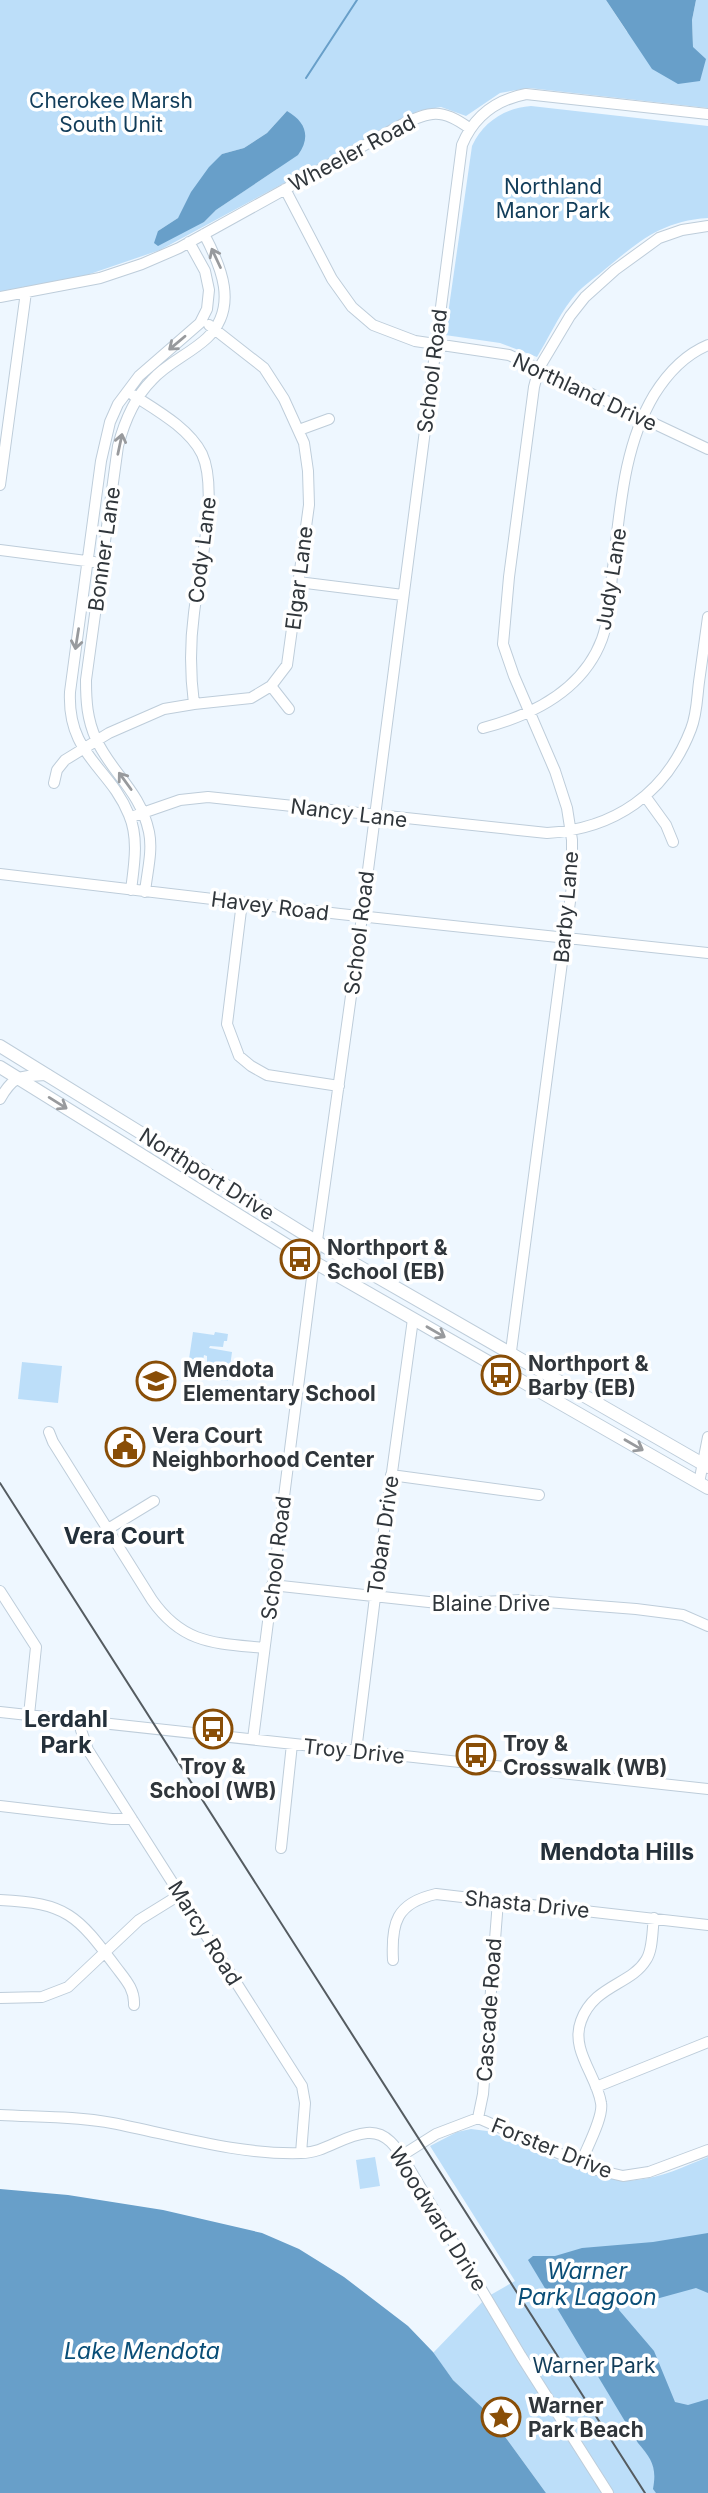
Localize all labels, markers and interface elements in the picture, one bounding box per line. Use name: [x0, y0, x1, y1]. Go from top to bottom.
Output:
park label: Cherokee Marsh South Unit: [29, 88, 193, 137]
street label: Wheeler Road: [285, 109, 419, 197]
park label: Northland Manor Park: [496, 174, 611, 223]
one-way arrow: [209, 248, 222, 269]
street label: School Road: [412, 308, 452, 434]
one-way arrow: [168, 335, 186, 350]
street label: Northland Drive: [509, 348, 661, 436]
one-way arrow: [113, 433, 127, 456]
street label: Bonner Lane: [83, 485, 125, 613]
street label: Cody Lane: [183, 495, 221, 605]
street label: Elgar Lane: [280, 525, 318, 631]
street label: Judy Lane: [591, 526, 631, 632]
one-way arrow: [70, 628, 83, 650]
one-way arrow: [118, 771, 133, 790]
street label: Nancy Lane: [289, 793, 409, 833]
street label: Barby Lane: [549, 850, 583, 964]
street label: School Road: [339, 870, 379, 996]
street label: Havey Road: [210, 886, 330, 926]
one-way arrow: [48, 1096, 67, 1111]
street label: Northport Drive: [135, 1122, 279, 1226]
place label: Northport & School (EB): [327, 1235, 448, 1284]
bus stop icon: Northport & School (EB): [279, 1238, 321, 1280]
one-way arrow: [426, 1326, 446, 1340]
place label: Northport & Barby (EB): [528, 1351, 649, 1400]
bus stop icon: Northport & Barby (EB): [480, 1354, 522, 1396]
place label: Mendota Elementary School: [183, 1357, 376, 1406]
school or university icon: Mendota Elementary School: [135, 1360, 177, 1402]
place label: Vera Court Neighborhood Center: [152, 1423, 375, 1472]
public building icon: Vera Court Neighborhood Center: [104, 1426, 146, 1468]
one-way arrow: [623, 1439, 643, 1453]
street label: Toban Drive: [362, 1474, 404, 1596]
street label: School Road: [256, 1495, 296, 1621]
district label: Vera Court: [64, 1522, 185, 1550]
street label: Blaine Drive: [432, 1591, 550, 1616]
district label: Lerdahl Park: [24, 1705, 108, 1759]
bus stop icon: Troy & School (WB): [192, 1708, 234, 1750]
place label: Troy & Crosswalk (WB): [503, 1731, 667, 1780]
street label: Troy Drive: [302, 1733, 406, 1769]
bus stop icon: Troy & Crosswalk (WB): [455, 1734, 497, 1776]
place label: Troy & School (WB): [149, 1754, 277, 1803]
district label: Mendota Hills: [540, 1838, 694, 1866]
street label: Marcy Road: [163, 1876, 247, 1990]
street label: Shasta Drive: [463, 1885, 591, 1923]
street label: Cascade Road: [472, 1937, 506, 2083]
street label: Forster Drive: [488, 2112, 616, 2184]
street label: Woodward Drive: [384, 2142, 492, 2296]
water label: Warner Park Lagoon: [517, 2257, 657, 2311]
water label: Lake Mendota: [64, 2337, 220, 2365]
park label: Warner Park: [532, 2353, 656, 2378]
place label: Warner Park Beach: [528, 2393, 644, 2442]
place icon: Warner Park Beach: [480, 2396, 522, 2438]

